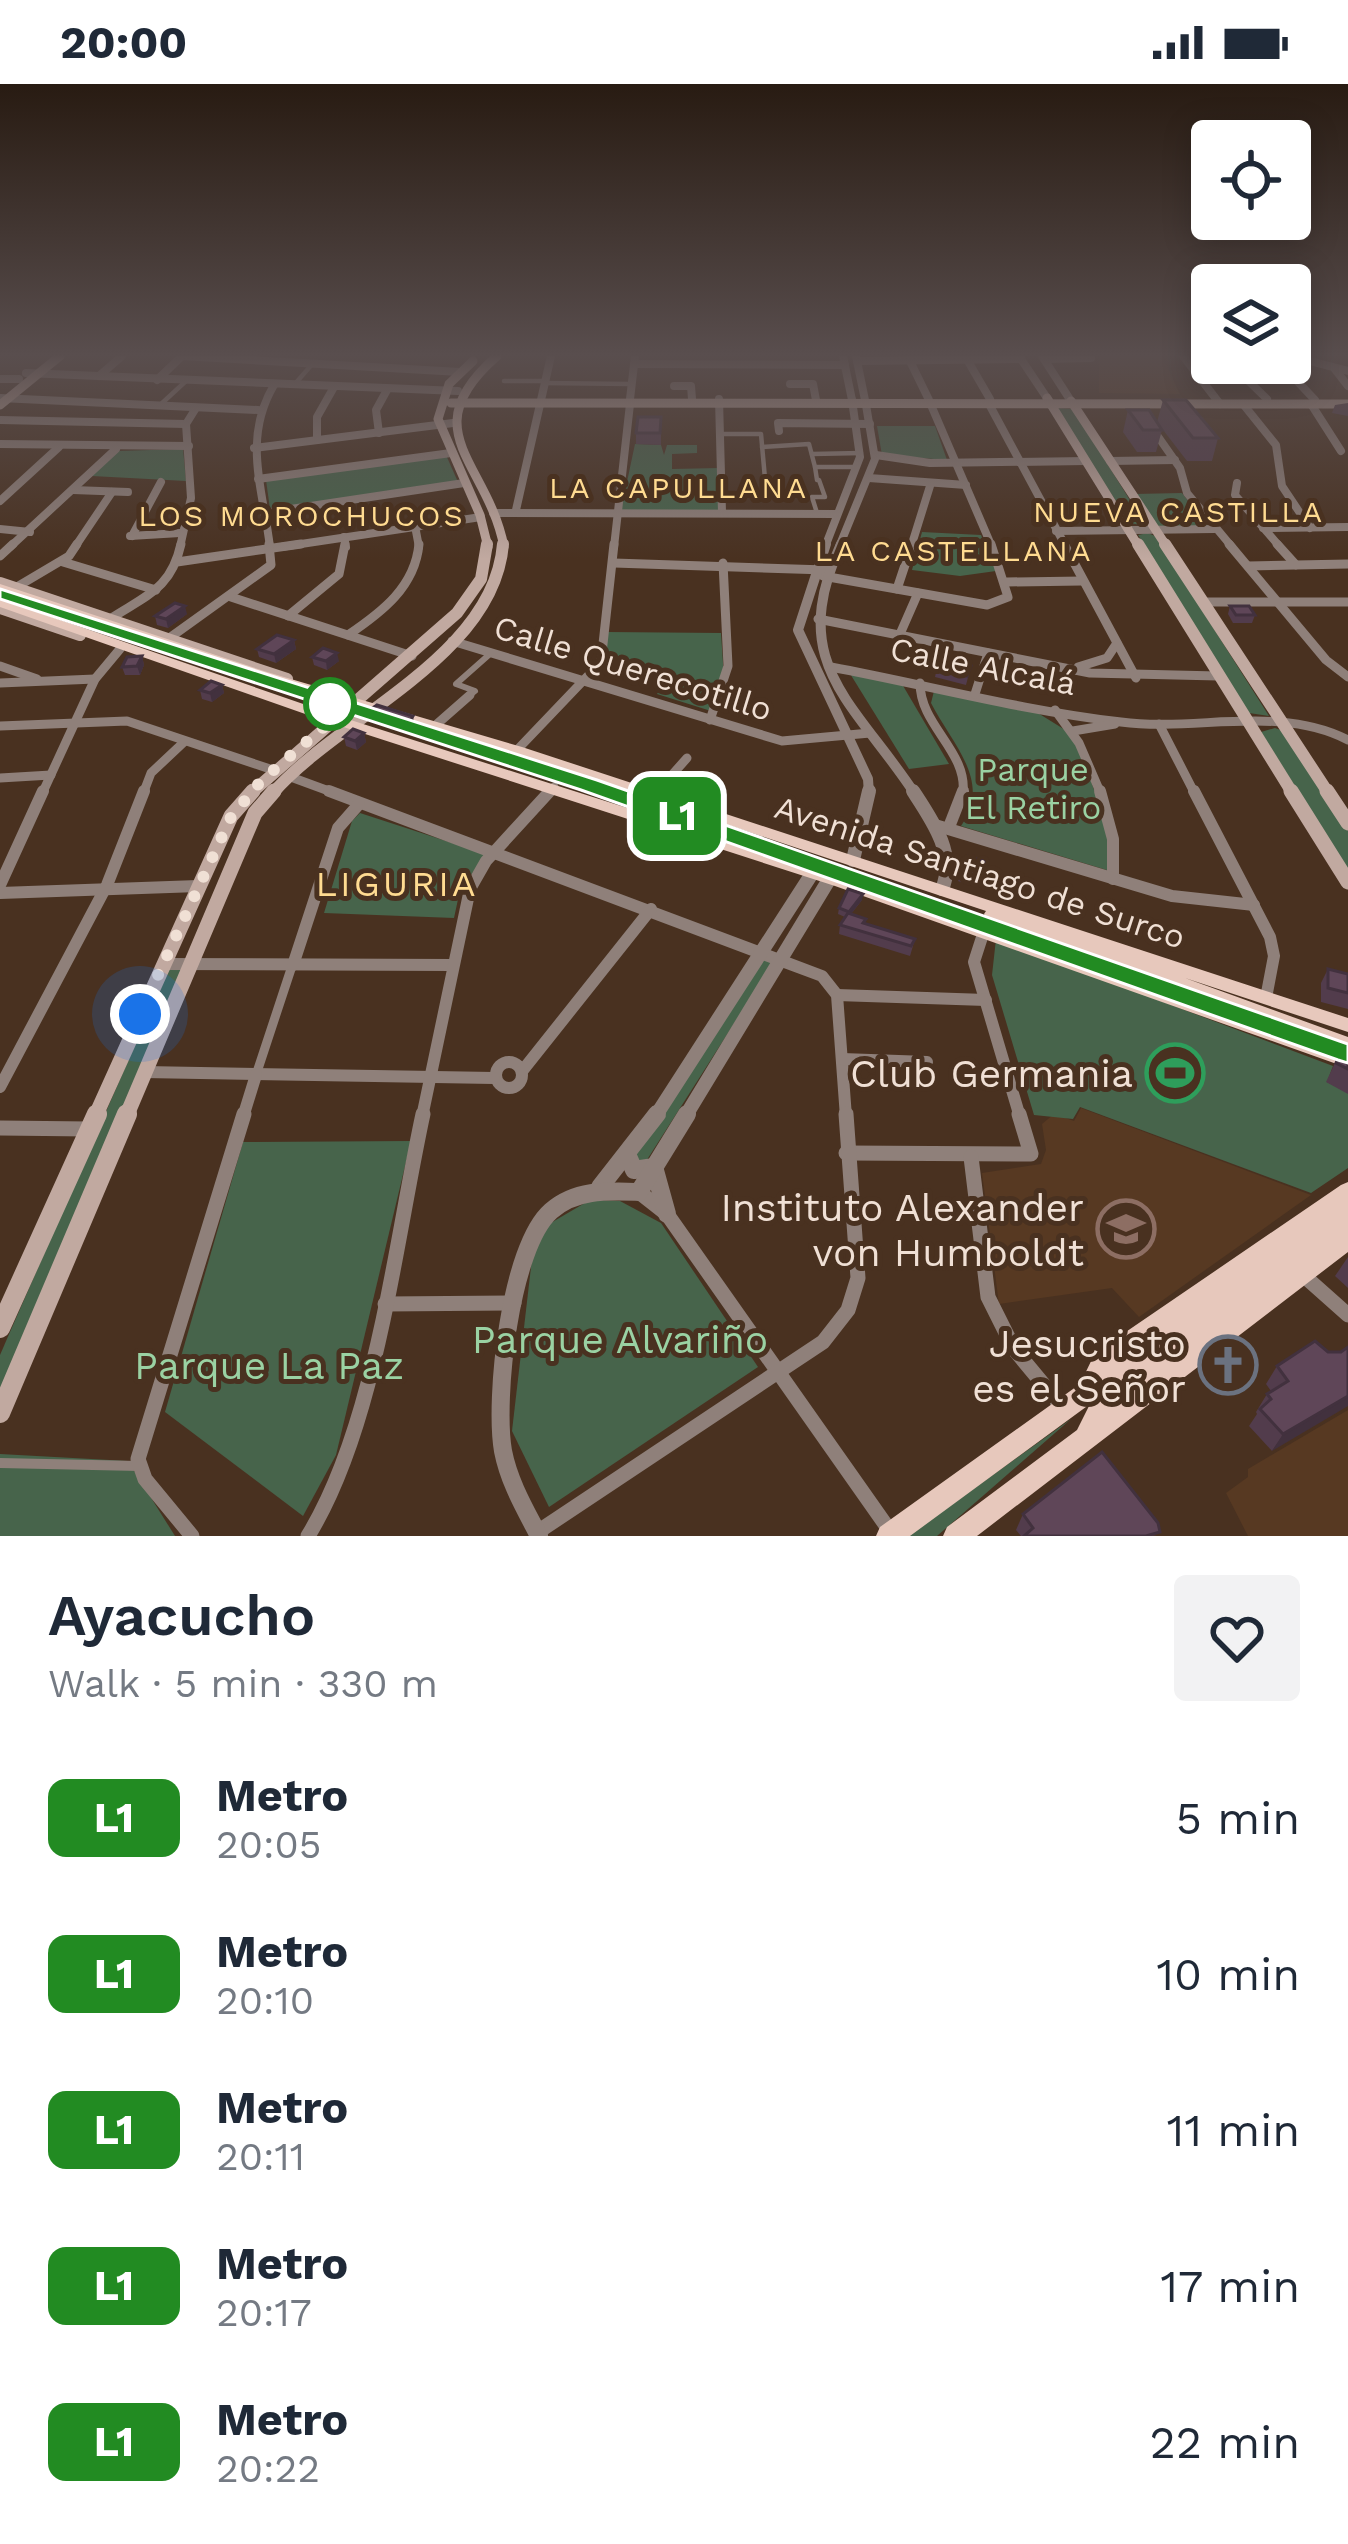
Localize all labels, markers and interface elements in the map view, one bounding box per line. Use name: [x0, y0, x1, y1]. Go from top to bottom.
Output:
text: 20:00: [60, 16, 187, 69]
map controls: [1191, 120, 1311, 384]
button: locate: [1191, 120, 1311, 240]
button: layers: [1191, 264, 1311, 384]
district label: LA CAPULLANA: [549, 470, 809, 505]
district label: NUEVA CASTILLA: [1033, 494, 1325, 529]
district label: LOS MOROCHUCOS: [138, 498, 466, 533]
district label: LA CASTELLANA: [815, 533, 1094, 568]
street label: Calle Querecotillo: [489, 607, 777, 729]
street label: Calle Alcalá: [887, 629, 1079, 703]
unlabelled marker: [305, 679, 355, 729]
park label: Parque El Retiro: [965, 750, 1101, 827]
line badge: L1: [623, 777, 731, 855]
street label: Avenida Santiago de Surco: [770, 787, 1190, 957]
text: L1: [657, 791, 697, 840]
district label: LIGURIA: [315, 863, 479, 905]
your location: [110, 984, 170, 1044]
sports icon: Club Germania: [1144, 1042, 1206, 1104]
place label: Club Germania: [850, 1051, 1133, 1096]
place label: Instituto Alexander von Humboldt: [720, 1185, 1084, 1275]
school or university icon: Instituto Alexander von Humboldt: [1095, 1198, 1157, 1260]
park label: Parque Alvariño: [472, 1317, 768, 1362]
place label: Jesucristo es el Señor: [972, 1321, 1186, 1411]
church icon: Jesucristo es el Señor: [1197, 1334, 1259, 1396]
park label: Parque La Paz: [134, 1343, 404, 1388]
button: heart: [1174, 1575, 1300, 1701]
text: Ayacucho: [48, 1582, 315, 1649]
text: Walk · 5 min · 330 m: [48, 1661, 438, 1706]
text: Metro: [216, 1769, 348, 1822]
text: 5 min: [1176, 1792, 1300, 1845]
text: L1: [94, 1793, 134, 1842]
text: 20:05: [216, 1822, 322, 1867]
text: Metro: [216, 1925, 348, 1978]
text: 10 min: [1156, 1948, 1300, 2001]
text: L1: [94, 1949, 134, 1998]
text: 20:10: [216, 1978, 314, 2023]
text: Metro: [216, 2081, 348, 2134]
text: 11 min: [1167, 2104, 1300, 2157]
text: L1: [94, 2105, 134, 2154]
text: 20:11: [216, 2134, 305, 2179]
text: Metro: [216, 2237, 348, 2290]
text: 17 min: [1160, 2260, 1300, 2313]
text: L1: [94, 2261, 134, 2310]
text: 20:17: [216, 2290, 312, 2335]
text: Metro: [216, 2393, 348, 2446]
text: 22 min: [1149, 2416, 1300, 2469]
text: L1: [94, 2417, 134, 2466]
text: 20:22: [216, 2446, 320, 2491]

